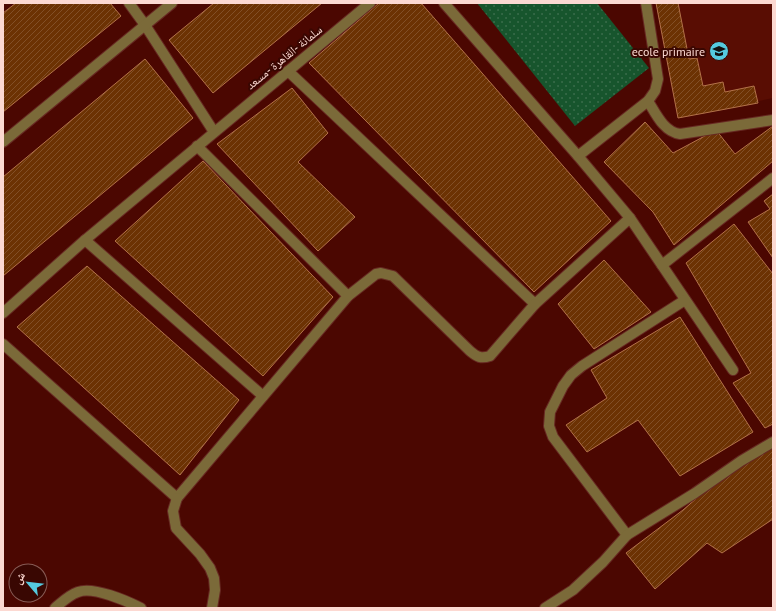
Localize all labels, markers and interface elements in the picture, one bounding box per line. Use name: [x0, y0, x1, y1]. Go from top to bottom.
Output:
street label: سلمانة -القاهرة -مسعد: [243, 22, 325, 92]
school or university icon: ecole primaire: [708, 40, 730, 62]
place label: ecole primaire: [632, 44, 705, 59]
north arrow: [8, 563, 48, 603]
text: ش: [10, 570, 29, 587]

